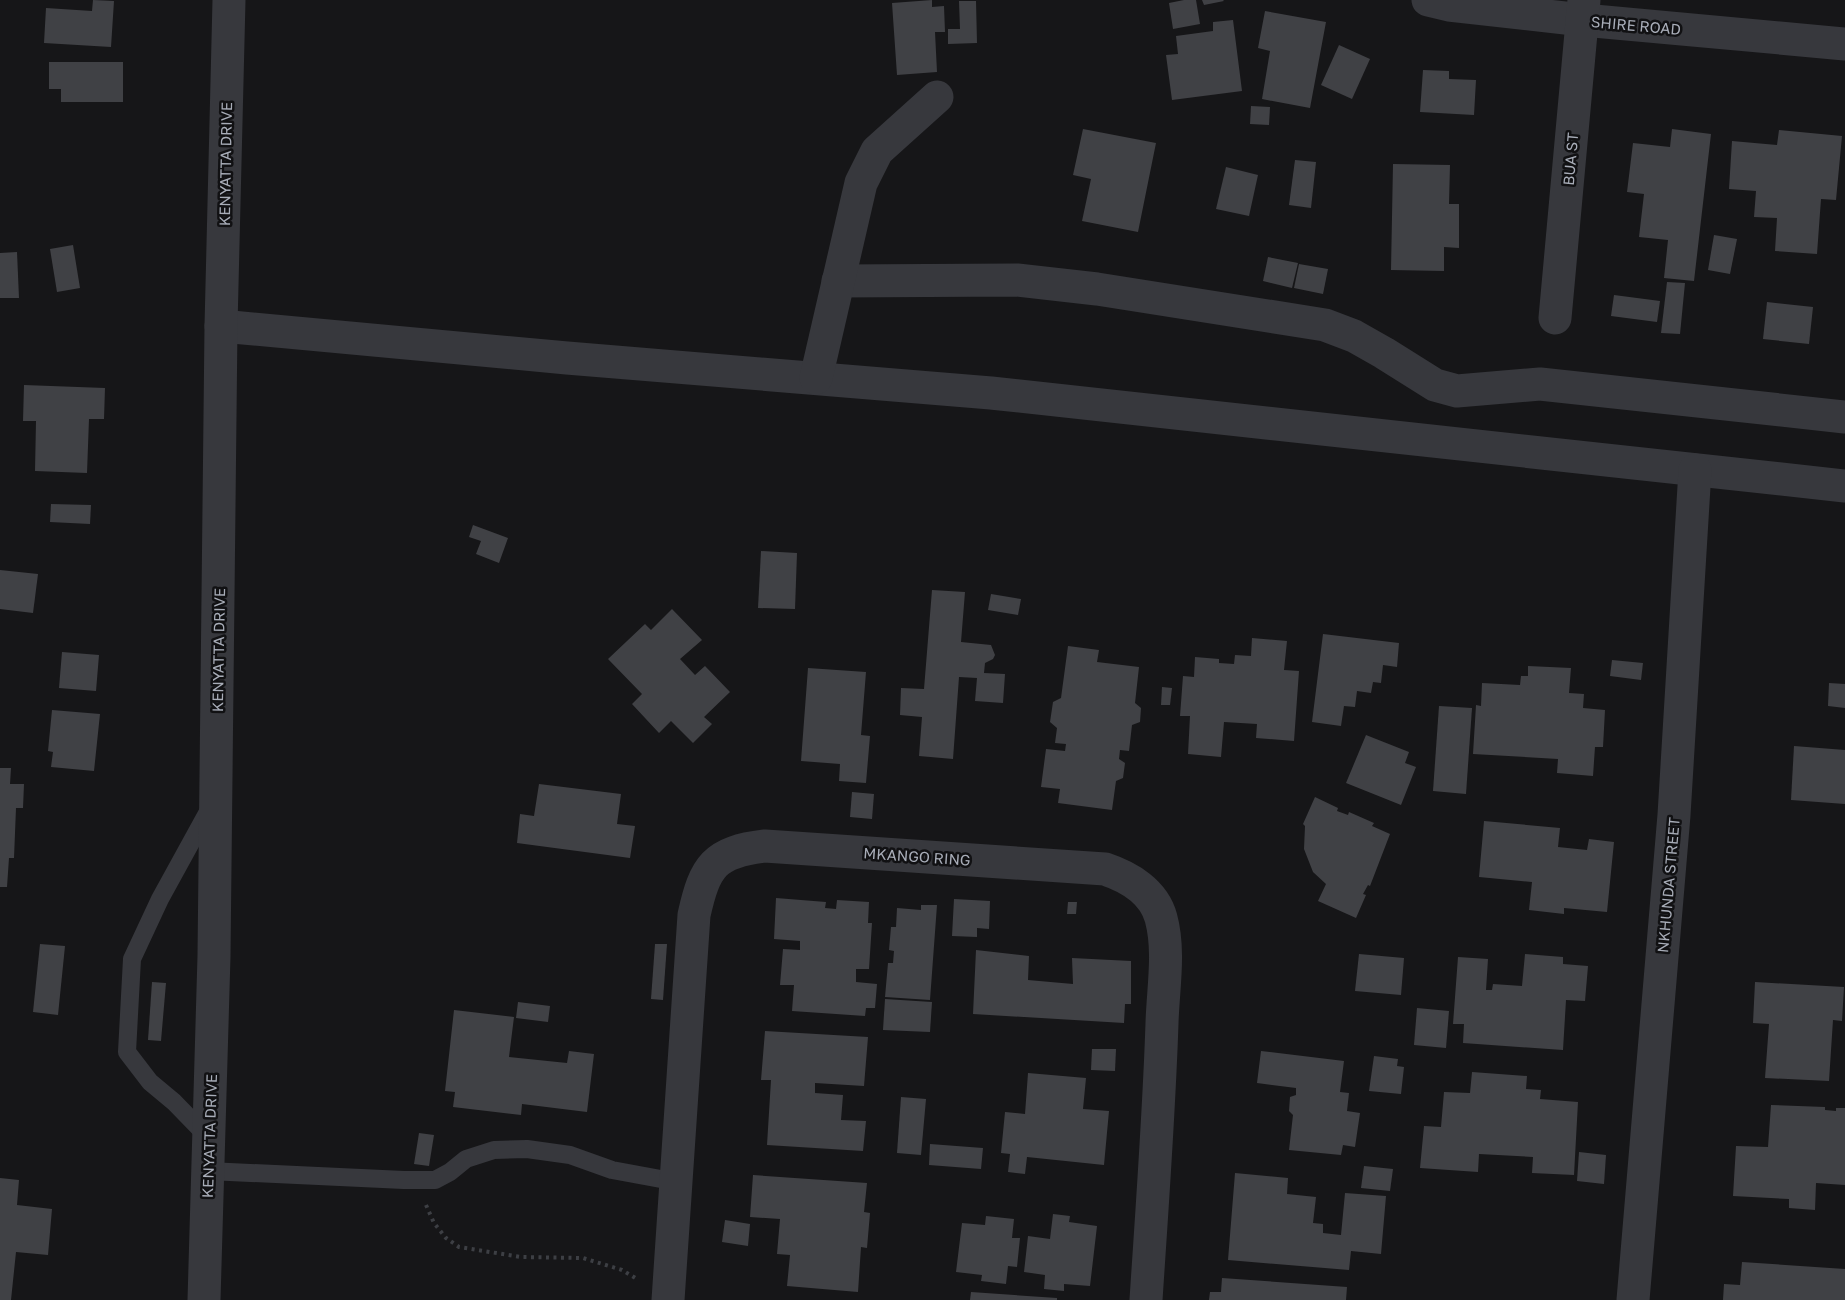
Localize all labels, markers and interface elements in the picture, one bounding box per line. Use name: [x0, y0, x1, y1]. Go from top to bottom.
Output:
street label: SHIRE ROAD: [1590, 12, 1682, 38]
street label: KENYATTA DRIVE: [215, 102, 235, 226]
street label: BUA ST: [1559, 132, 1581, 186]
street label: KENYATTA DRIVE: [208, 588, 228, 712]
street label: NKHUNDA STREET: [1653, 816, 1683, 954]
street label: MKANGO RING: [863, 843, 971, 869]
street label: KENYATTA DRIVE: [198, 1074, 220, 1198]

